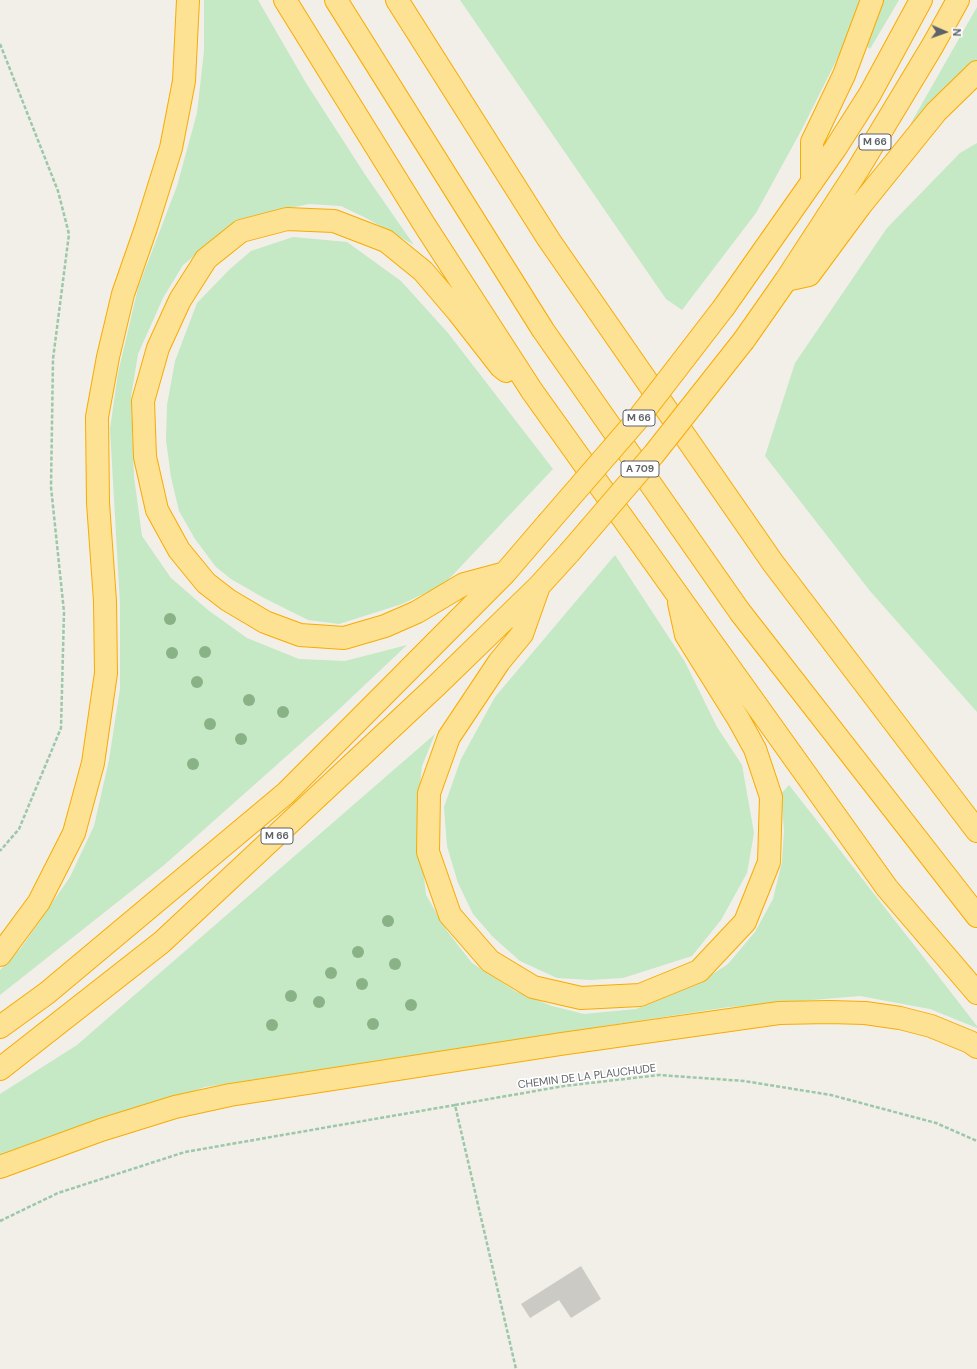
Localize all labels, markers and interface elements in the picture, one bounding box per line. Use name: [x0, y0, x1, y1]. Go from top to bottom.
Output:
north arrow: [925, 12, 965, 52]
text: N: [950, 28, 964, 37]
road number: M 66: [859, 134, 891, 150]
road number: M 66: [623, 410, 655, 426]
road number: A 709: [621, 461, 659, 477]
road number: M 66: [261, 828, 293, 844]
street label: CHEMIN DE LA PLAUCHUDE: [517, 1062, 657, 1092]

